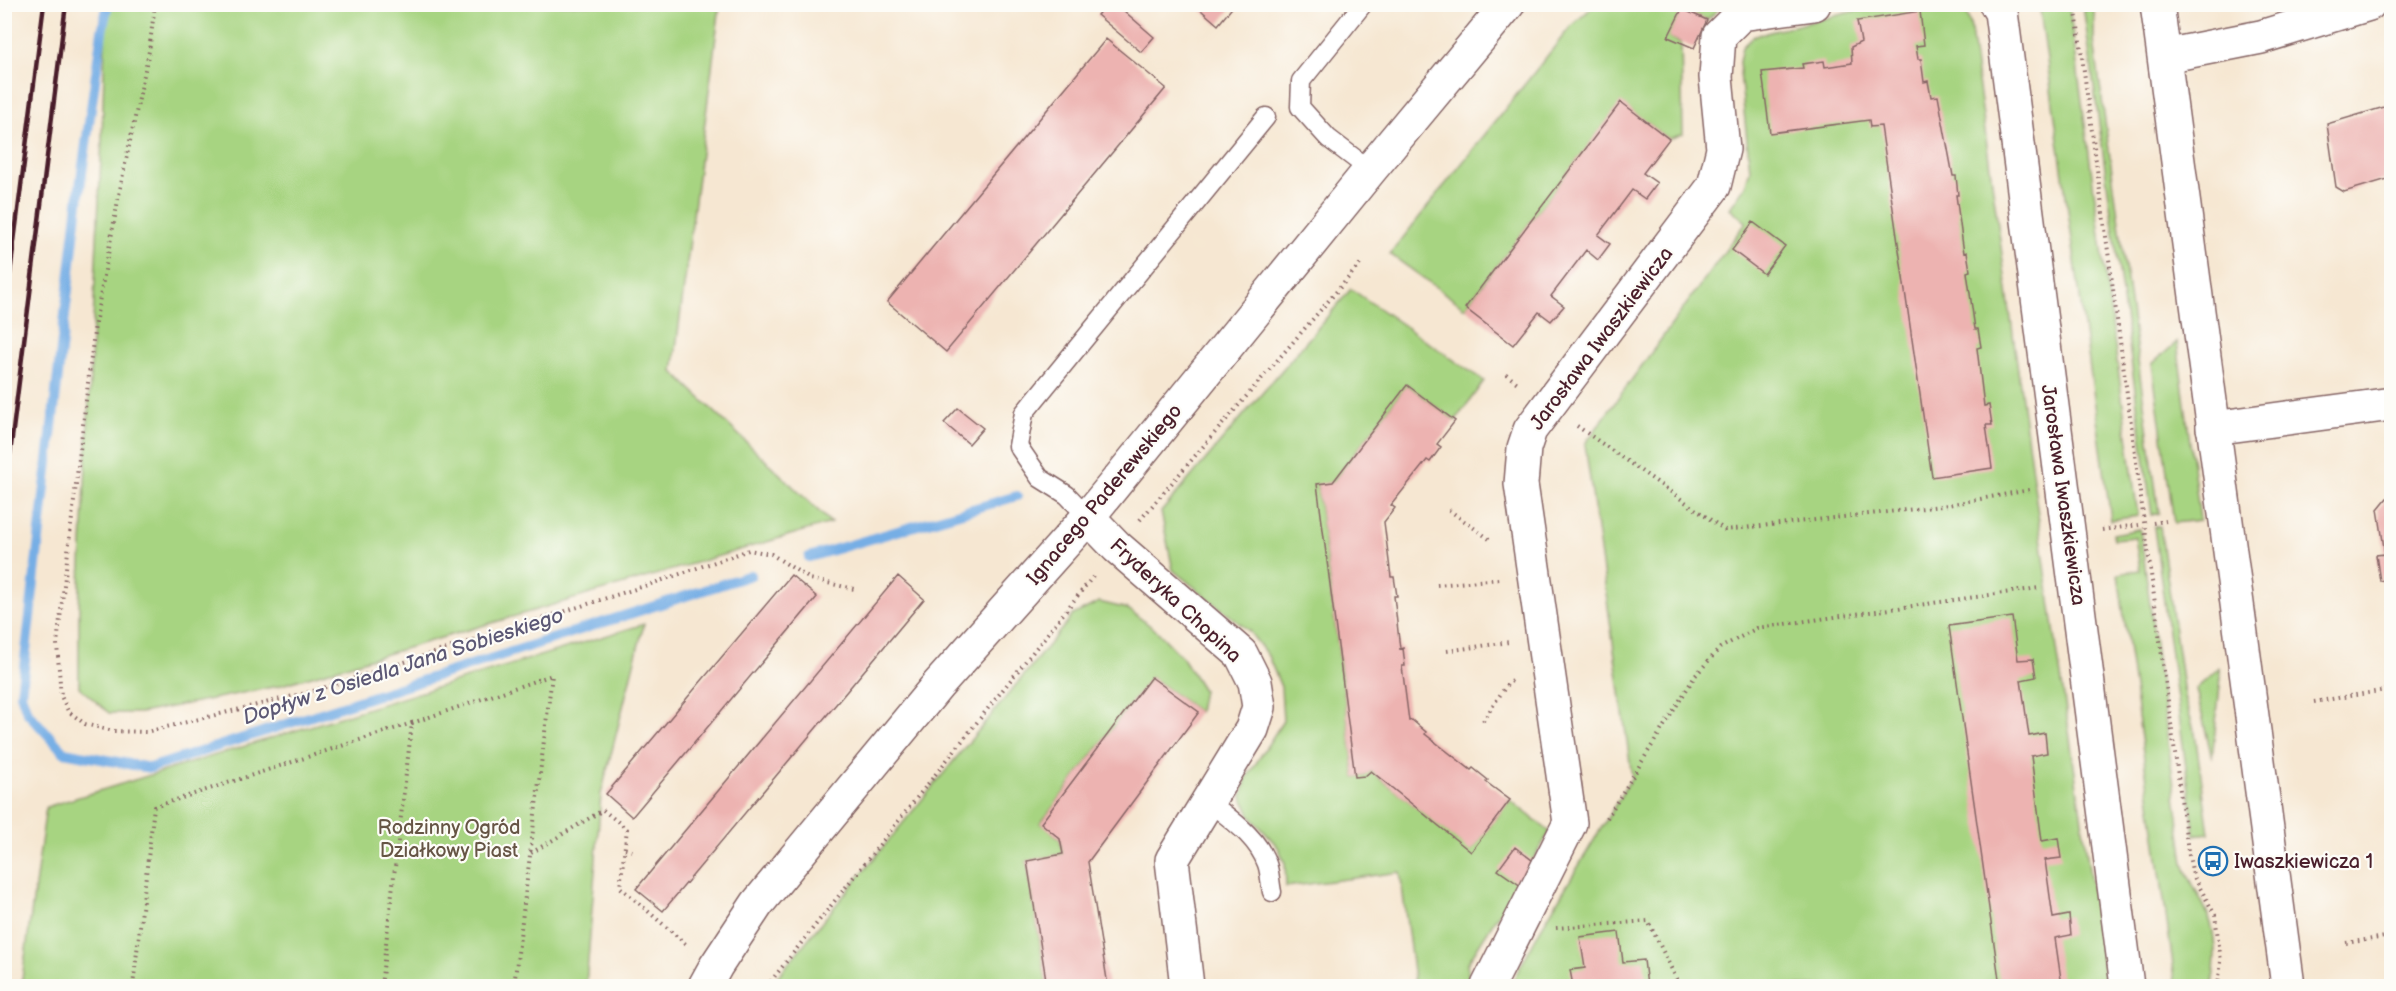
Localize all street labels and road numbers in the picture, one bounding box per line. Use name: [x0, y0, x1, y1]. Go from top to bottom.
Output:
street label: Jarosława Iwaszkiewicza: [1525, 242, 1678, 435]
street label: Jarosława Iwaszkiewicza: [2036, 383, 2090, 607]
street label: Ignacego Paderewskiego: [1022, 399, 1188, 590]
street label: Fryderyka Chopina: [1105, 534, 1246, 668]

